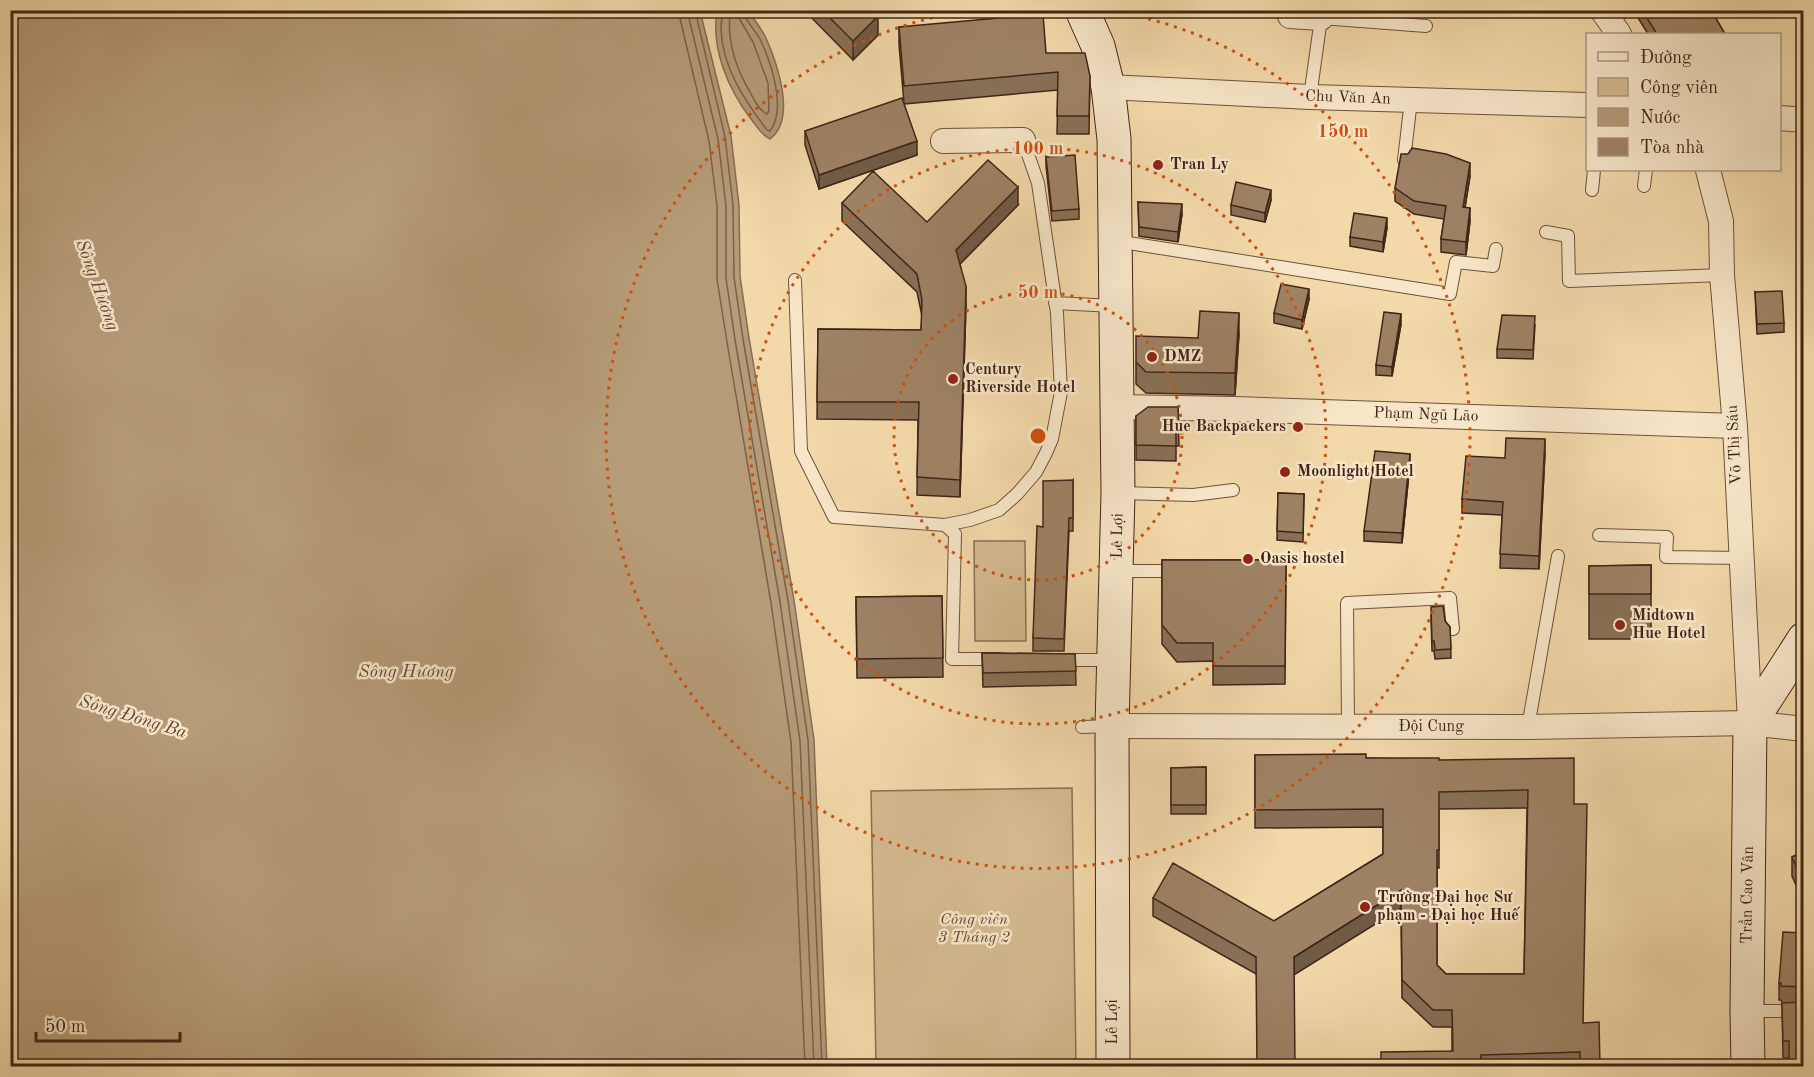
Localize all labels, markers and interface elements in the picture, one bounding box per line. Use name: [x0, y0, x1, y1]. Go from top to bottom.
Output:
legend: [1586, 33, 1781, 171]
text: Đường: [1640, 49, 1692, 67]
text: Công viên: [1640, 79, 1718, 97]
street label: Chu Văn An: [1305, 89, 1392, 108]
text: Nước: [1640, 109, 1680, 127]
text: 150 m: [1318, 123, 1368, 141]
text: Tòa nhà: [1640, 139, 1704, 157]
text: 100 m: [1013, 140, 1063, 158]
place label: Tran Ly: [1170, 157, 1229, 173]
marker: Tran Ly: [1151, 158, 1165, 172]
water label: Sông Hương: [72, 237, 122, 333]
text: 50 m: [1018, 284, 1058, 302]
place label: DMZ: [1164, 349, 1201, 365]
marker: DMZ: [1145, 350, 1159, 364]
place label: Century Riverside Hotel: [965, 362, 1075, 396]
marker: Century Riverside Hotel: [946, 372, 960, 386]
street label: Võ Thị Sáu: [1725, 404, 1745, 485]
street label: Phạm Ngũ Lão: [1373, 405, 1479, 425]
place label: Hue Backpackers: [1161, 419, 1286, 435]
marker: Hue Backpackers: [1291, 420, 1305, 434]
centre of rings: [1028, 426, 1048, 446]
place label: Moonlight Hotel: [1297, 464, 1414, 480]
marker: Moonlight Hotel: [1278, 465, 1292, 479]
street label: Lê Lợi: [1110, 513, 1126, 559]
place label: Oasis hostel: [1260, 551, 1345, 567]
marker: Oasis hostel: [1241, 552, 1255, 566]
place label: Midtown Hue Hotel: [1632, 608, 1706, 642]
marker: Midtown Hue Hotel: [1613, 618, 1627, 632]
water label: Sông Hương: [358, 663, 454, 681]
water label: Sông Đông Ba: [77, 692, 189, 742]
street label: Đội Cung: [1398, 719, 1464, 735]
street label: Trần Cao Vân: [1736, 845, 1757, 944]
place label: Trường Đại học Sư phạm - Đại học Huế: [1377, 890, 1520, 924]
marker: Trường Đại học Sư phạm - Đại học Huế: [1358, 900, 1372, 914]
park label: Công viên 3 Tháng 2: [938, 912, 1011, 946]
street label: Lê Lợi: [1105, 999, 1121, 1045]
scale bar: [36, 1005, 180, 1043]
text: 50 m: [45, 1018, 85, 1036]

